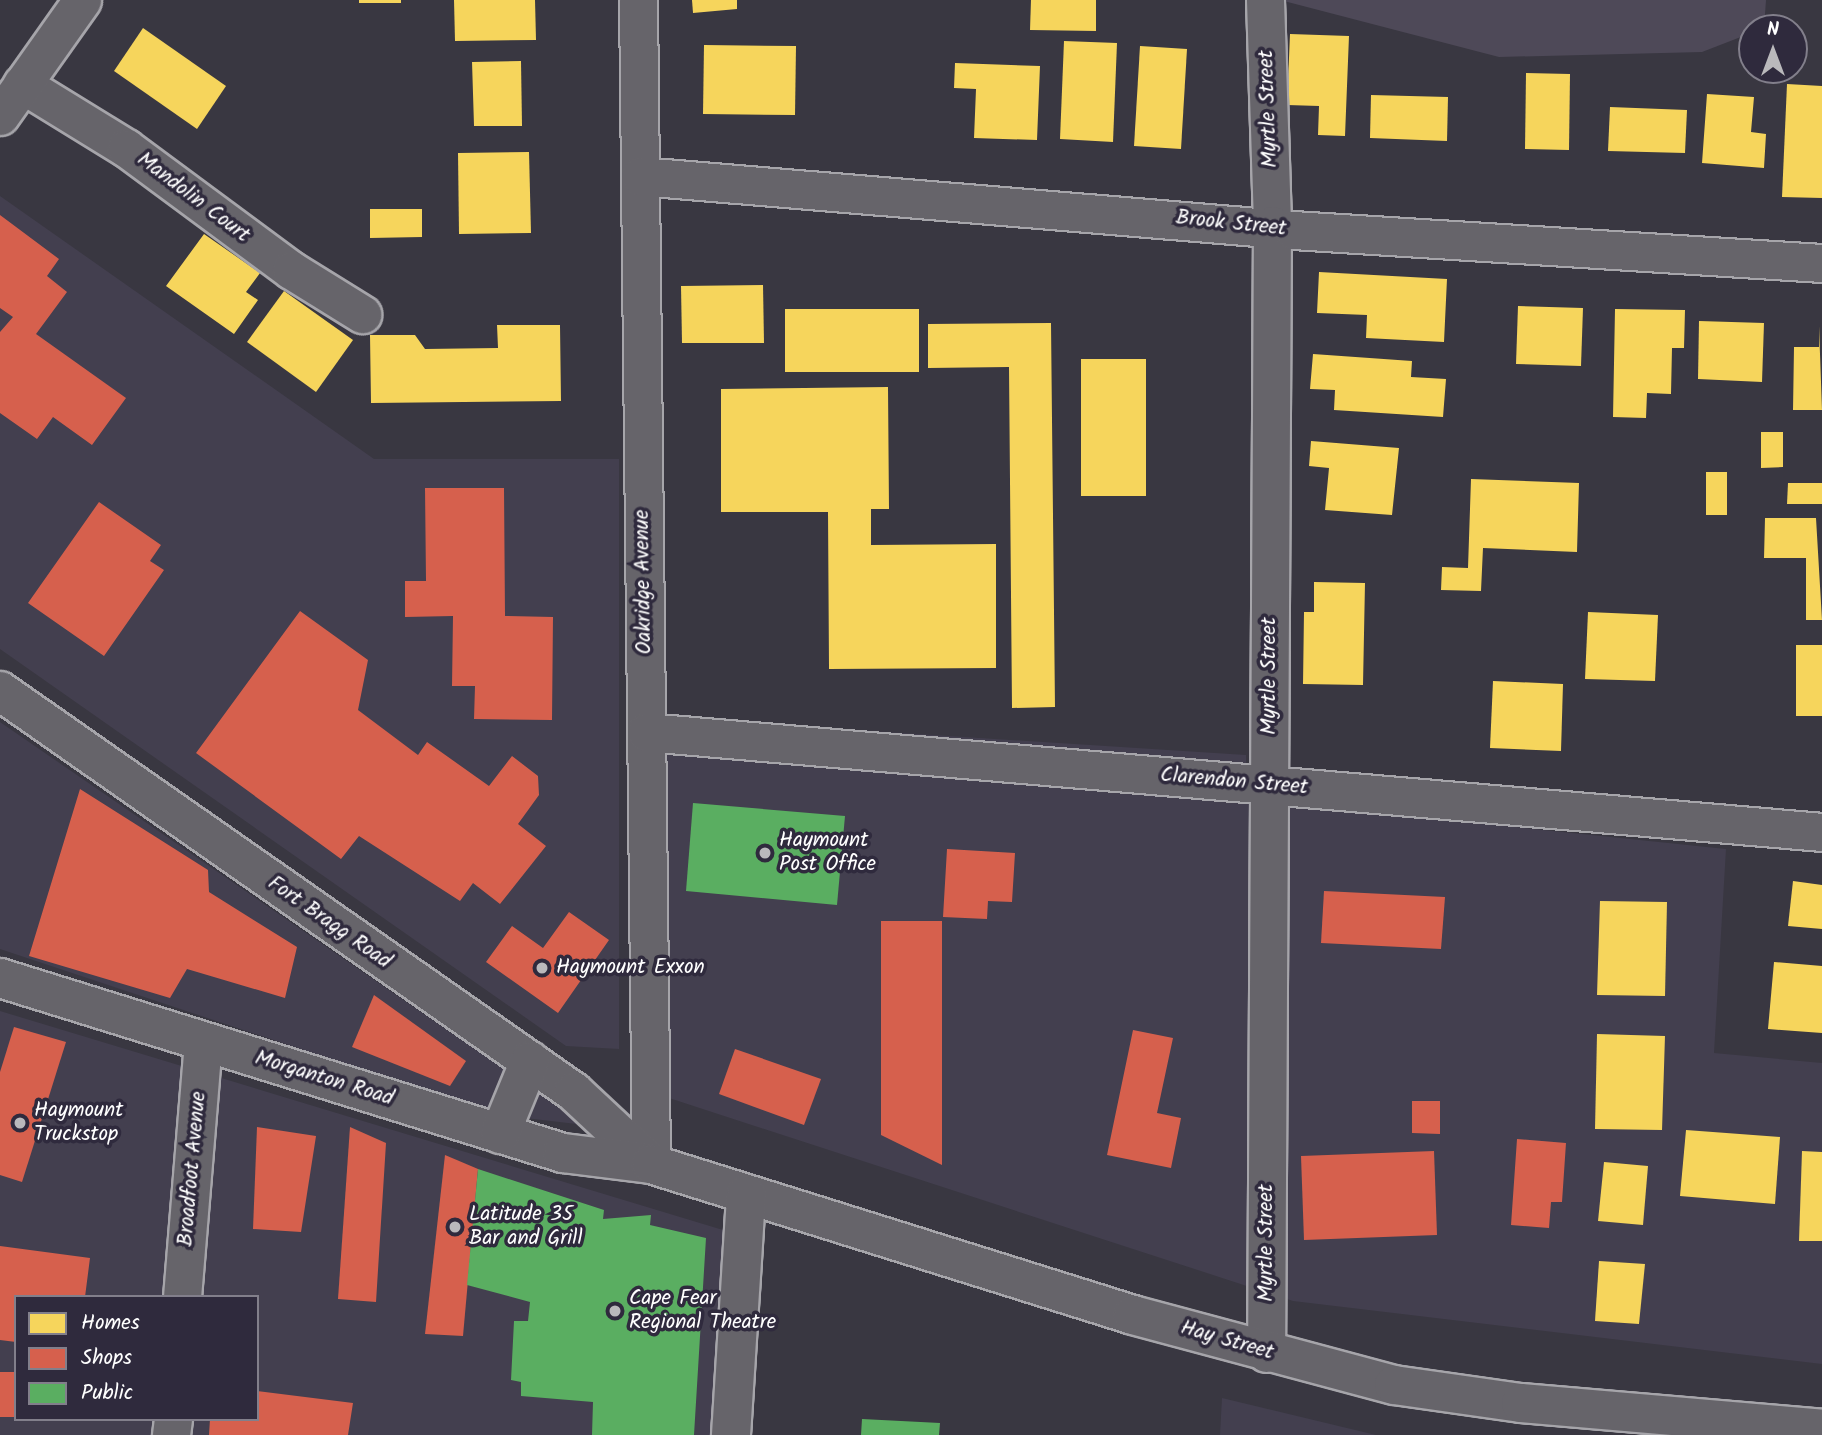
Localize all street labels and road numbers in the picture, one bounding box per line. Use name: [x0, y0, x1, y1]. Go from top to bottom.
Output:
street label: Myrtle Street: [1254, 50, 1284, 168]
street label: Mandolin Court: [132, 147, 254, 249]
street label: Brook Street: [1175, 206, 1287, 242]
street label: Oakridge Avenue: [630, 509, 658, 655]
street label: Myrtle Street: [1257, 617, 1283, 735]
street label: Clarendon Street: [1159, 763, 1309, 801]
street label: Fort Bragg Road: [263, 871, 395, 975]
street label: Morganton Road: [252, 1046, 396, 1112]
street label: Broadfoot Avenue: [174, 1090, 212, 1248]
street label: Myrtle Street: [1254, 1184, 1280, 1302]
street label: Hay Street: [1178, 1316, 1276, 1366]

